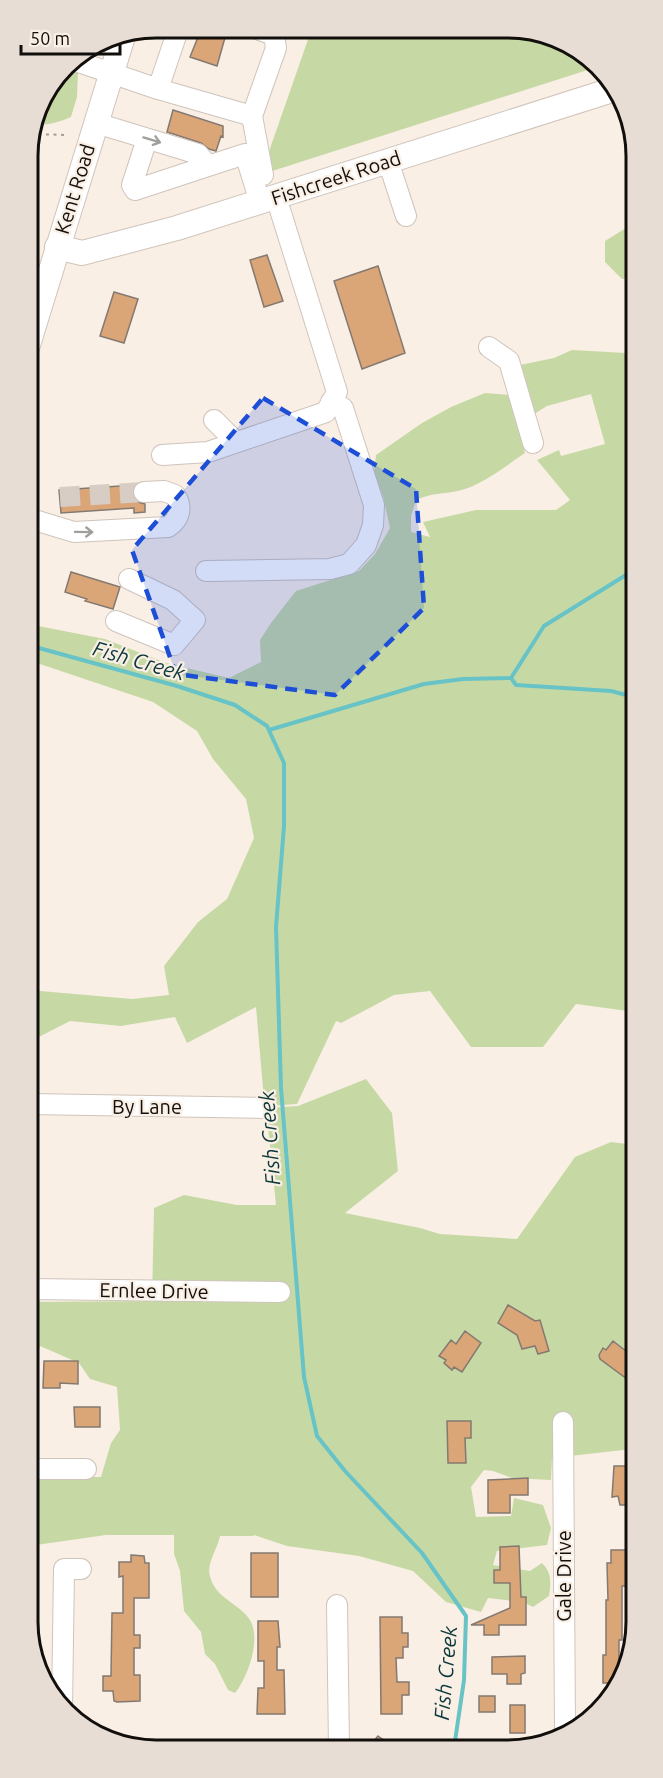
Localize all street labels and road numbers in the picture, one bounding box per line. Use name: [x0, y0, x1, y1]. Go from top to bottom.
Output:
street label: Kent Road: [50, 141, 99, 237]
street label: Fishcreek Road: [268, 146, 404, 209]
street label: By Lane: [112, 1095, 182, 1118]
street label: Ernlee Drive: [99, 1278, 209, 1303]
street label: Gale Drive: [552, 1530, 575, 1622]

